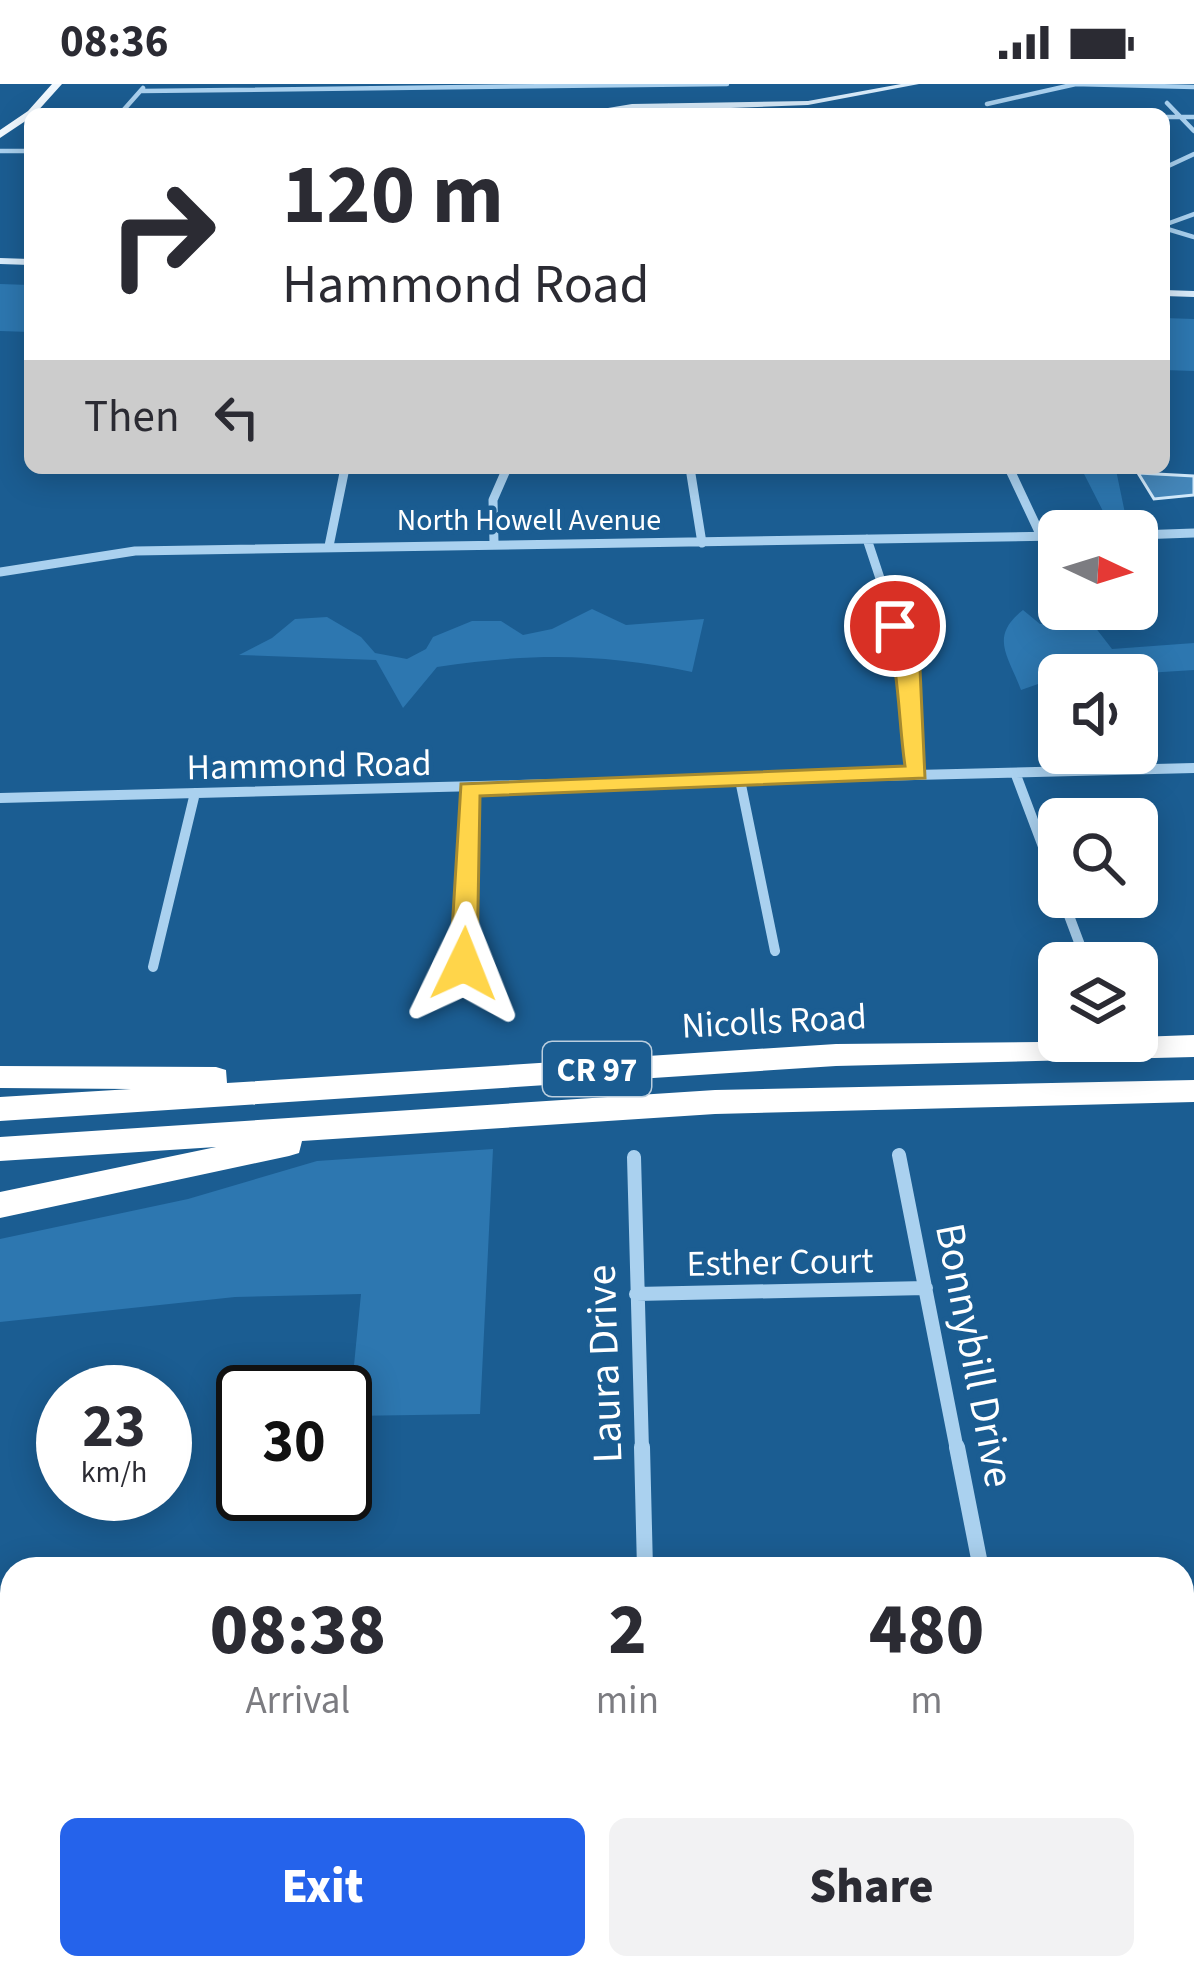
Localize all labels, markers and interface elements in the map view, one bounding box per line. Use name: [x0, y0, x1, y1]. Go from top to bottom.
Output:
text: 08:36: [60, 10, 169, 74]
text: 120 m: [282, 136, 504, 256]
icon: right: [84, 156, 240, 312]
text: Hammond Road: [282, 247, 649, 324]
icon: left: [204, 384, 270, 450]
text: Then: [84, 385, 180, 449]
street label: North Howell Avenue: [397, 499, 661, 542]
north arrow: [1038, 510, 1158, 630]
map controls: [1038, 510, 1158, 1062]
pin: [844, 575, 946, 677]
icon: arrive: [862, 593, 928, 659]
button: sound: [1038, 654, 1158, 774]
street label: Hammond Road: [186, 738, 432, 793]
button: search: [1038, 798, 1158, 918]
position arrow: [401, 901, 527, 1027]
button: layers: [1038, 942, 1158, 1062]
street label: Nicolls Road: [680, 991, 868, 1052]
road number: CR 97: [543, 1042, 651, 1096]
street label: Bonnybill Drive: [919, 1218, 1029, 1492]
street label: Esther Court: [686, 1235, 874, 1290]
street label: Laura Drive: [572, 1264, 638, 1464]
speed limit sign: 30: [216, 1365, 372, 1521]
text: 23: [82, 1385, 146, 1470]
text: km/h: [81, 1451, 147, 1494]
text: 08:38: [210, 1579, 386, 1682]
text: 2: [608, 1579, 647, 1682]
text: 480: [869, 1579, 984, 1682]
text: Arrival: [245, 1673, 350, 1729]
text: min: [596, 1673, 659, 1729]
text: m: [910, 1673, 943, 1729]
button: Exit: [60, 1818, 585, 1956]
button: Share: [609, 1818, 1134, 1956]

